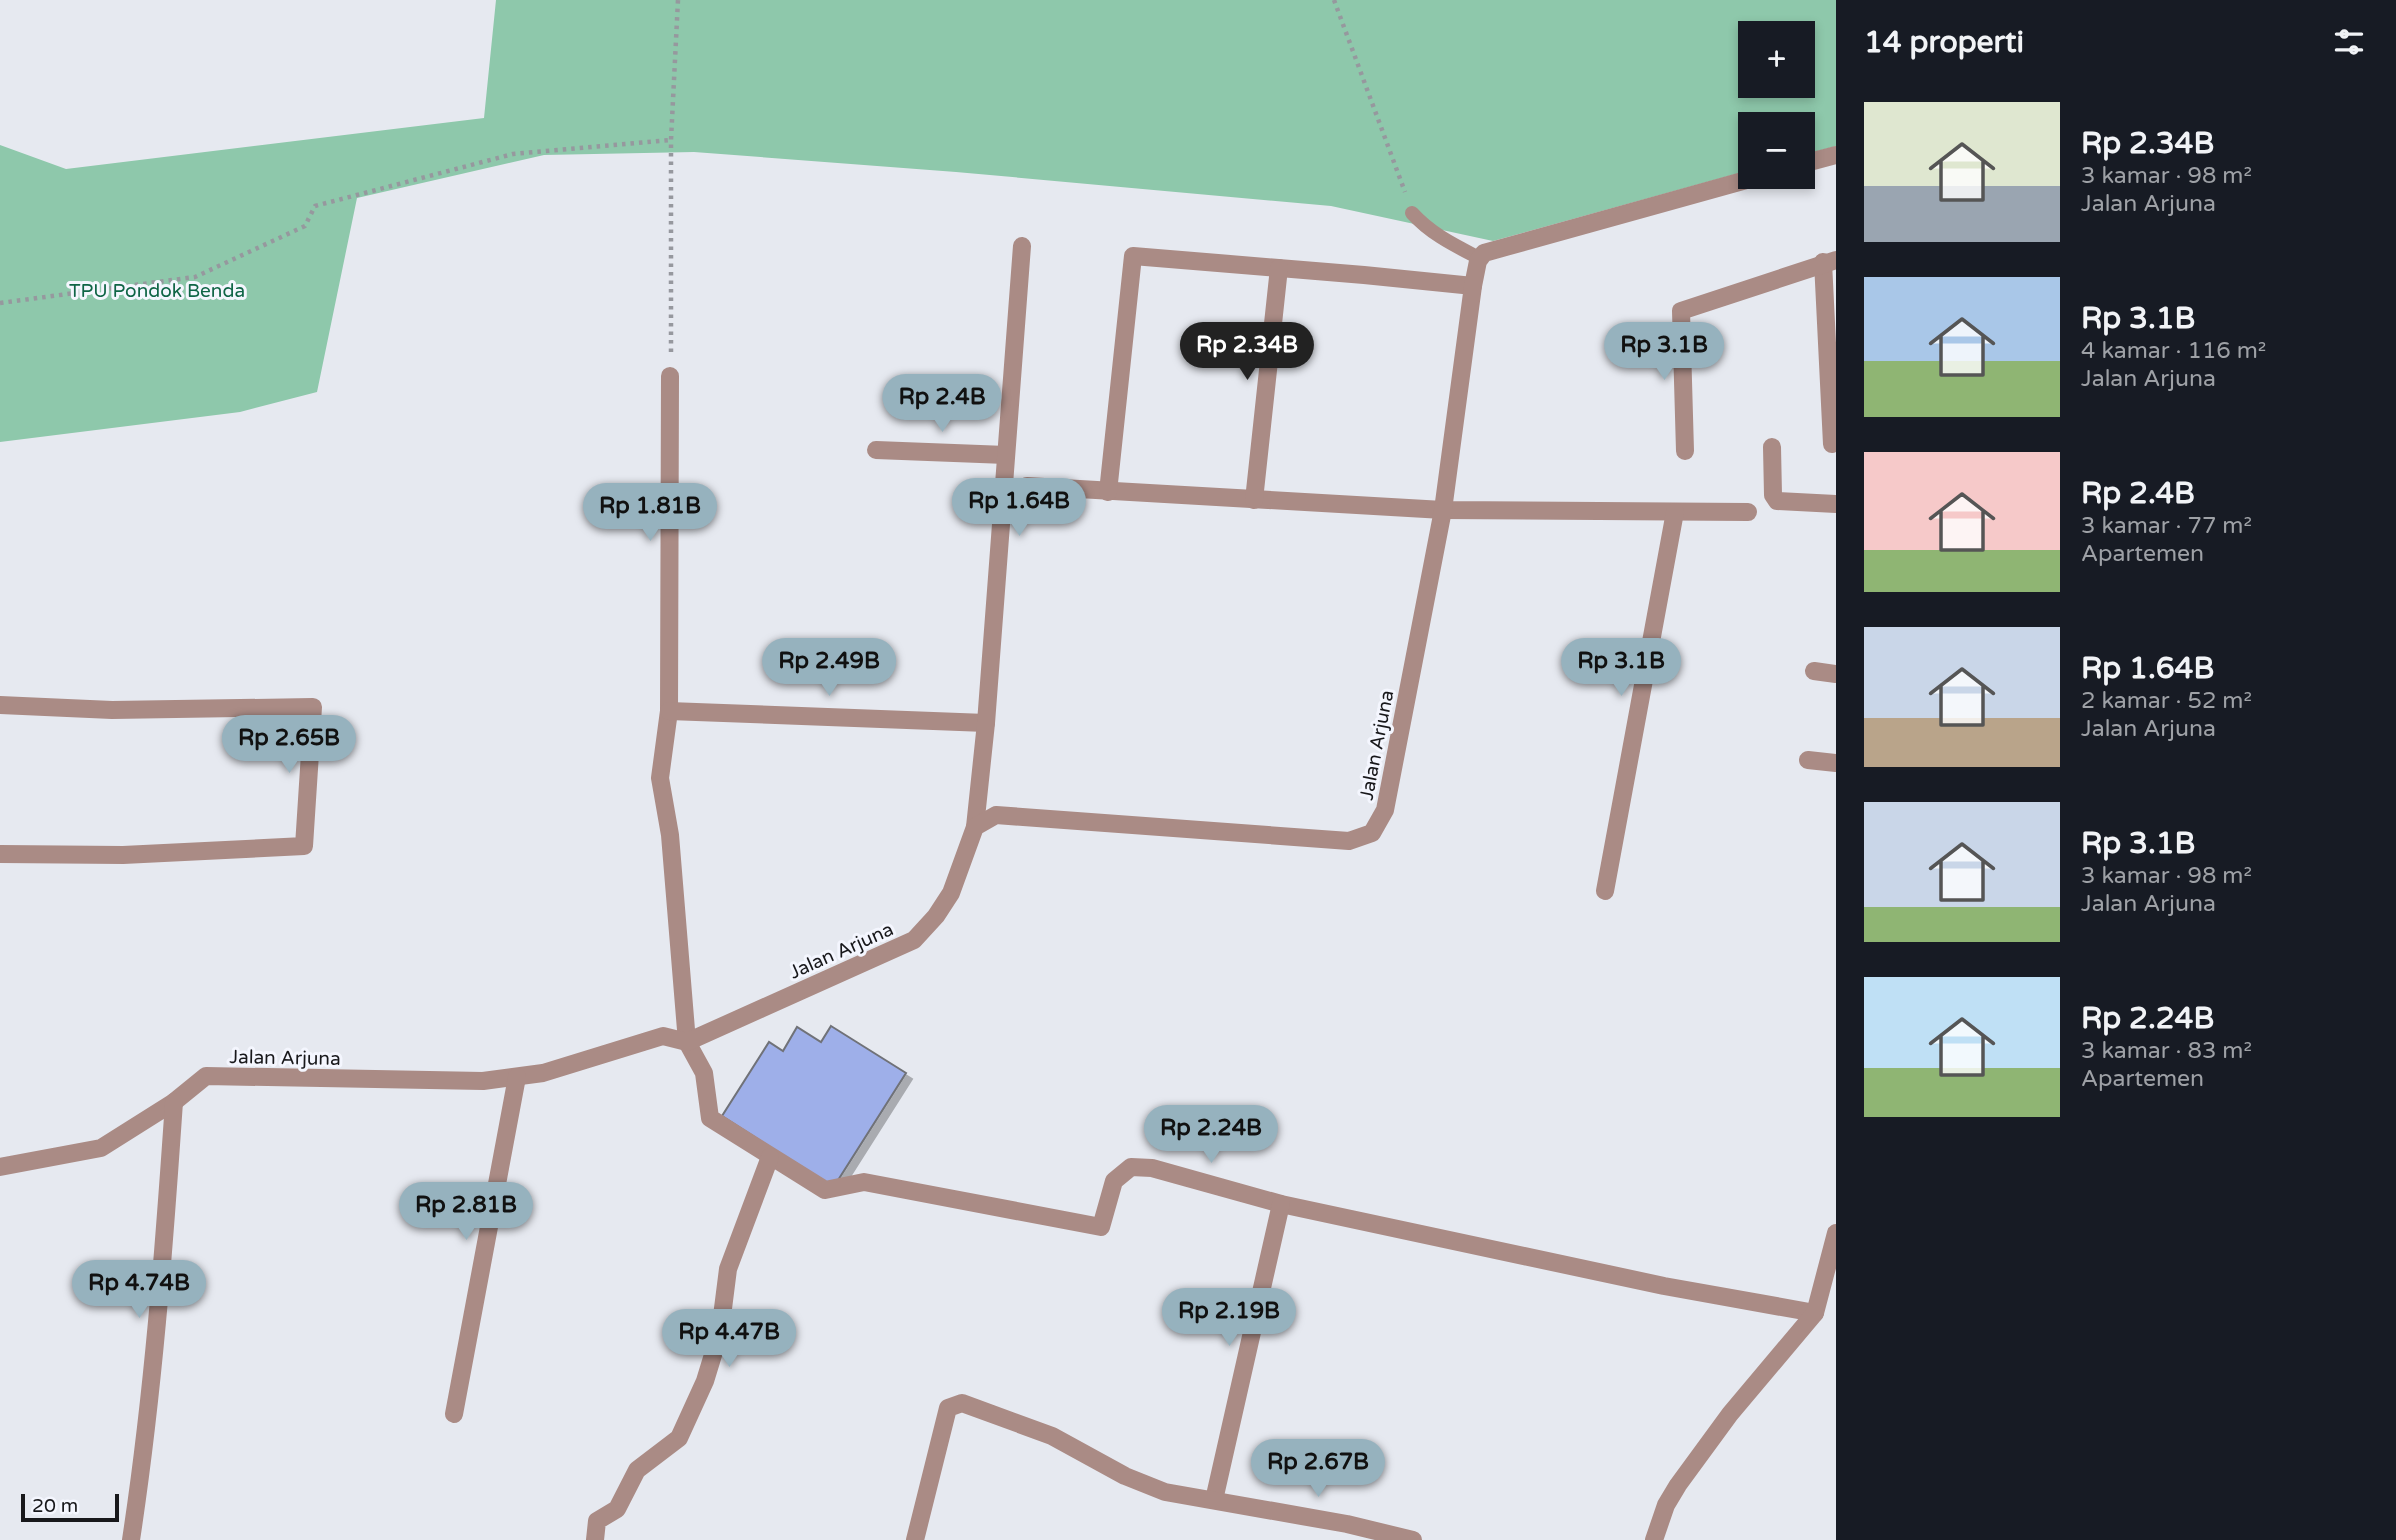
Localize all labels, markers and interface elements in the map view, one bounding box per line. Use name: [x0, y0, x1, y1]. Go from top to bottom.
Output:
map controls: [1738, 21, 1815, 189]
button: +: [1738, 21, 1815, 98]
icon: filters: [2330, 23, 2368, 61]
text: 14 properti: [1864, 24, 2024, 61]
button: −: [1738, 112, 1815, 189]
text: Rp 2.34B: [2081, 125, 2214, 162]
icon: home: [1920, 130, 2004, 214]
text: 3 kamar · 98 m²: [2081, 162, 2252, 190]
text: Jalan Arjuna: [2081, 190, 2216, 218]
park label: TPU Pondok Benda: [69, 280, 245, 302]
text: Rp 3.1B: [2081, 300, 2195, 337]
icon: home: [1920, 305, 2004, 389]
pin: Rp 2.34B: [1175, 322, 1319, 382]
pin: Rp 3.1B: [1599, 322, 1729, 382]
text: Rp 2.34B: [1196, 331, 1298, 359]
text: Rp 3.1B: [1620, 331, 1708, 359]
text: 4 kamar · 116 m²: [2081, 337, 2266, 365]
text: Jalan Arjuna: [2081, 365, 2216, 393]
pin: Rp 2.4B: [877, 374, 1007, 434]
text: Rp 2.4B: [898, 383, 986, 411]
text: Rp 2.4B: [2081, 475, 2195, 512]
pin: Rp 1.64B: [947, 478, 1091, 538]
icon: home: [1920, 480, 2004, 564]
pin: Rp 1.81B: [578, 484, 722, 543]
text: Rp 1.64B: [968, 487, 1070, 515]
text: Rp 1.81B: [599, 492, 701, 520]
text: 3 kamar · 77 m²: [2081, 512, 2252, 540]
text: Apartemen: [2081, 540, 2204, 568]
pin: Rp 2.49B: [757, 638, 901, 698]
pin: Rp 3.1B: [1556, 638, 1686, 698]
text: Rp 2.49B: [778, 647, 880, 675]
text: Rp 3.1B: [1577, 647, 1665, 675]
text: Rp 1.64B: [2081, 650, 2214, 687]
icon: home: [1920, 655, 2004, 739]
text: 2 kamar · 52 m²: [2081, 687, 2252, 715]
street label: Jalan Arjuna: [1356, 688, 1398, 802]
text: Jalan Arjuna: [2081, 715, 2216, 743]
pin: Rp 2.65B: [217, 716, 361, 775]
text: Rp 2.65B: [238, 724, 340, 752]
text: Rp 3.1B: [2081, 825, 2195, 862]
icon: home: [1920, 830, 2004, 914]
text: 3 kamar · 98 m²: [2081, 862, 2252, 890]
text: Jalan Arjuna: [2081, 890, 2216, 918]
street label: Jalan Arjuna: [786, 918, 897, 984]
text: Rp 2.24B: [2081, 1000, 2214, 1037]
icon: home: [1920, 1005, 2004, 1089]
text: 3 kamar · 83 m²: [2081, 1037, 2252, 1065]
street label: Jalan Arjuna: [229, 1046, 341, 1070]
text: Apartemen: [2081, 1065, 2204, 1093]
pin: Rp 2.24B: [1139, 1106, 1283, 1165]
text: Rp 2.24B: [1160, 1114, 1262, 1142]
pin: Rp 2.81B: [394, 1182, 538, 1242]
text: Rp 2.81B: [415, 1191, 517, 1219]
pin: Rp 4.74B: [67, 1260, 211, 1320]
text: Rp 4.74B: [88, 1269, 190, 1297]
pin: Rp 2.19B: [1157, 1288, 1301, 1348]
text: Rp 2.19B: [1178, 1297, 1280, 1325]
pin: Rp 4.47B: [657, 1310, 801, 1369]
text: Rp 4.47B: [678, 1318, 780, 1346]
pin: Rp 2.67B: [1246, 1440, 1390, 1499]
text: Rp 2.67B: [1267, 1448, 1369, 1476]
scale bar: [21, 1491, 119, 1523]
text: 20 m: [32, 1495, 78, 1517]

